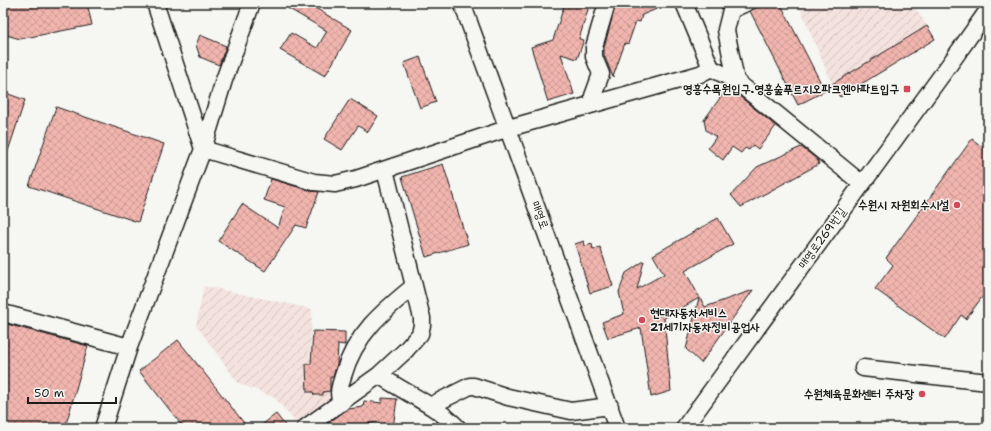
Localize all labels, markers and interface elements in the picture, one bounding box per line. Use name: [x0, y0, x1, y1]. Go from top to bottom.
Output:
place label: 영흥수목원입구.영흥숲푸르지오파크엔아파트입구: [683, 81, 899, 97]
marker: 영흥수목원입구.영흥숲푸르지오파크엔아파트입구: [902, 84, 912, 94]
place label: 수원시 자원회수시설: [858, 197, 949, 213]
street label: 매영로: [528, 199, 552, 231]
marker: 수원시 자원회수시설: [952, 200, 962, 210]
street label: 매영로269번길: [794, 204, 850, 272]
place label: 현대자동차서비스 21세기자동차정비공업사: [650, 305, 760, 335]
marker: 현대자동차서비스 21세기자동차정비공업사: [637, 315, 647, 325]
scale bar: [28, 379, 116, 405]
text: 50 m: [34, 385, 64, 401]
place label: 수원체육문화센터 주차장: [804, 386, 914, 402]
marker: 수원체육문화센터 주차장: [917, 389, 927, 399]

